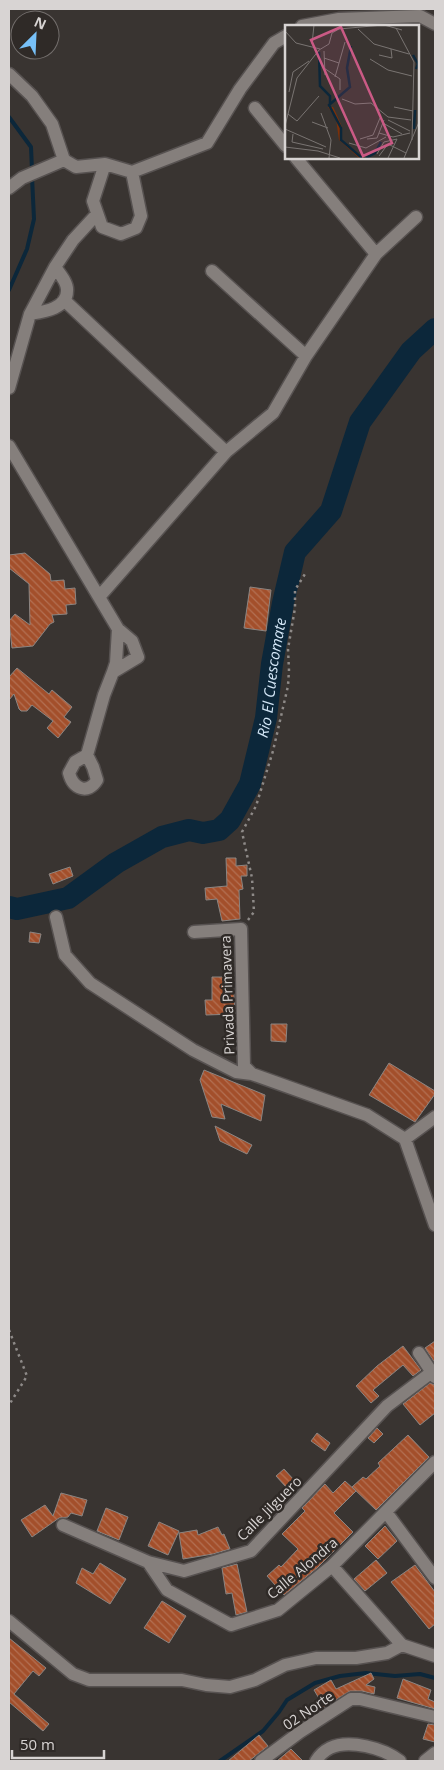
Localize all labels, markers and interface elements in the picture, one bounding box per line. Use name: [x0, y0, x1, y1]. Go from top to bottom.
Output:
north arrow: [10, 10, 60, 60]
text: N: [31, 12, 50, 34]
inset map: [285, 25, 419, 159]
water label: Rio El Cuescomate: [252, 615, 290, 739]
street label: Privada Primavera: [215, 935, 239, 1055]
street label: Calle Jilguero: [233, 1472, 305, 1544]
street label: Calle Alondra: [263, 1533, 341, 1603]
street label: 02 Norte: [279, 1686, 337, 1734]
scale bar: [12, 1728, 105, 1760]
text: 50 m: [20, 1734, 55, 1754]

